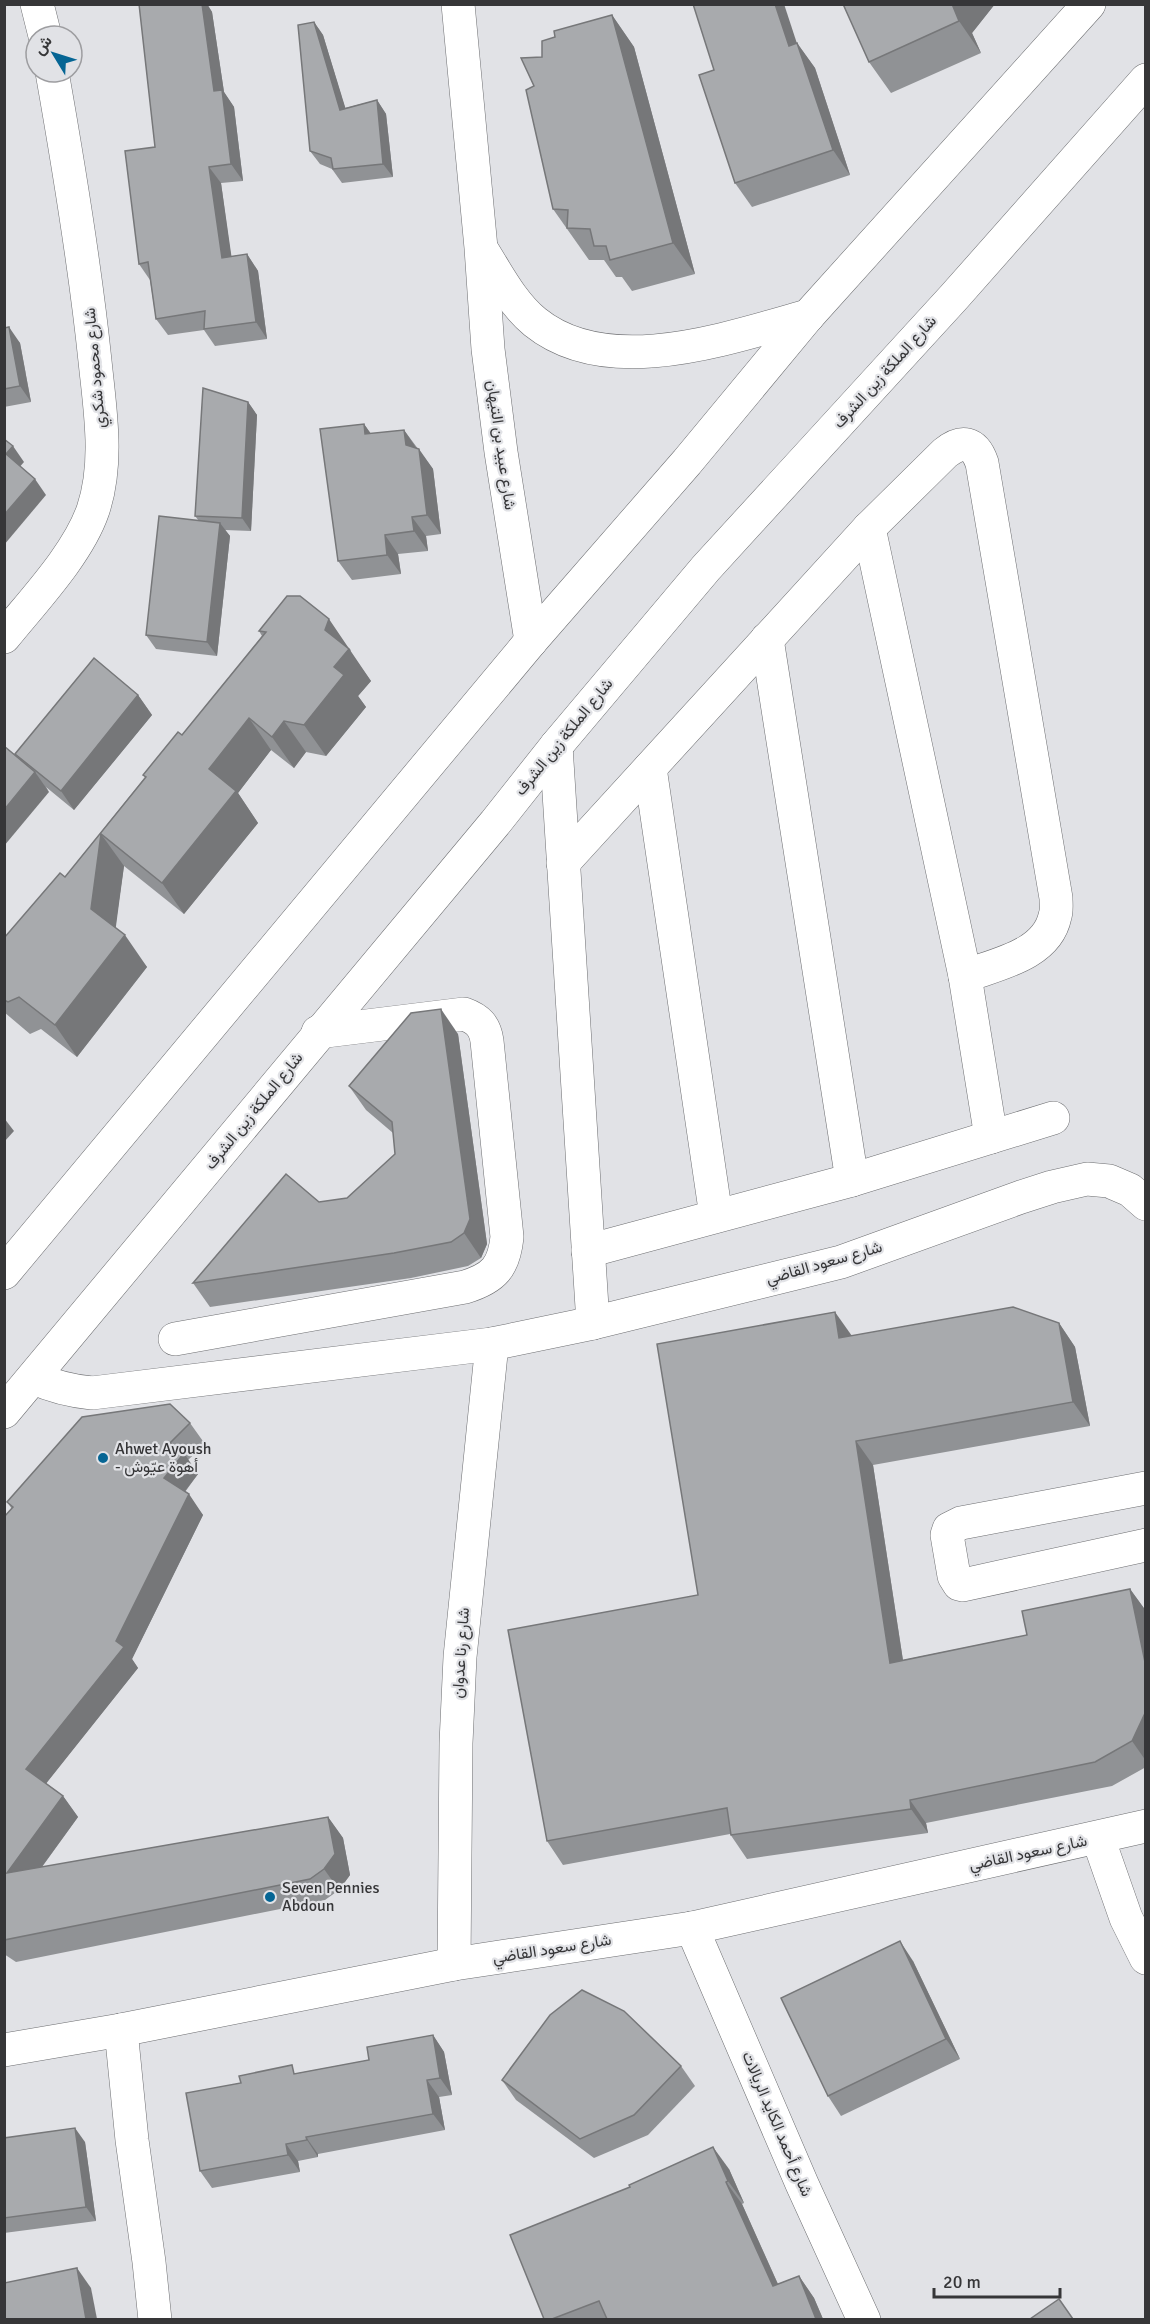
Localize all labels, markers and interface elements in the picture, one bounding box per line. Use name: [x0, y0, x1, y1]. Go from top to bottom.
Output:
north arrow: [24, 24, 84, 84]
text: ش: [29, 32, 57, 59]
street label: شارع محمود شكري: [80, 307, 113, 429]
street label: شارع الملكة زين الشرف: [829, 311, 942, 433]
street label: شارع عبيد بن التيهان: [481, 379, 520, 511]
street label: شارع الملكة زين الشرف: [511, 674, 618, 800]
street label: شارع الملكة زين الشرف: [201, 1048, 308, 1174]
street label: شارع سعود القاضي: [764, 1237, 885, 1292]
place label: Ahwet Ayoush - أهوة عيّوش: [115, 1439, 211, 1477]
marker: Ahwet Ayoush - أهوة عيّوش: [96, 1451, 110, 1465]
street label: شارع رنا عدوان: [448, 1607, 475, 1699]
street label: شارع سعود القاضي: [967, 1831, 1089, 1878]
place label: Seven Pennies Abdoun: [282, 1878, 379, 1916]
marker: Seven Pennies Abdoun: [263, 1890, 277, 1904]
street label: شارع سعود القاضي: [491, 1930, 613, 1971]
street label: شارع أحمد الكايد الريالات: [736, 2048, 817, 2200]
scale bar: [934, 2261, 1060, 2299]
text: 20 m: [943, 2271, 981, 2293]

